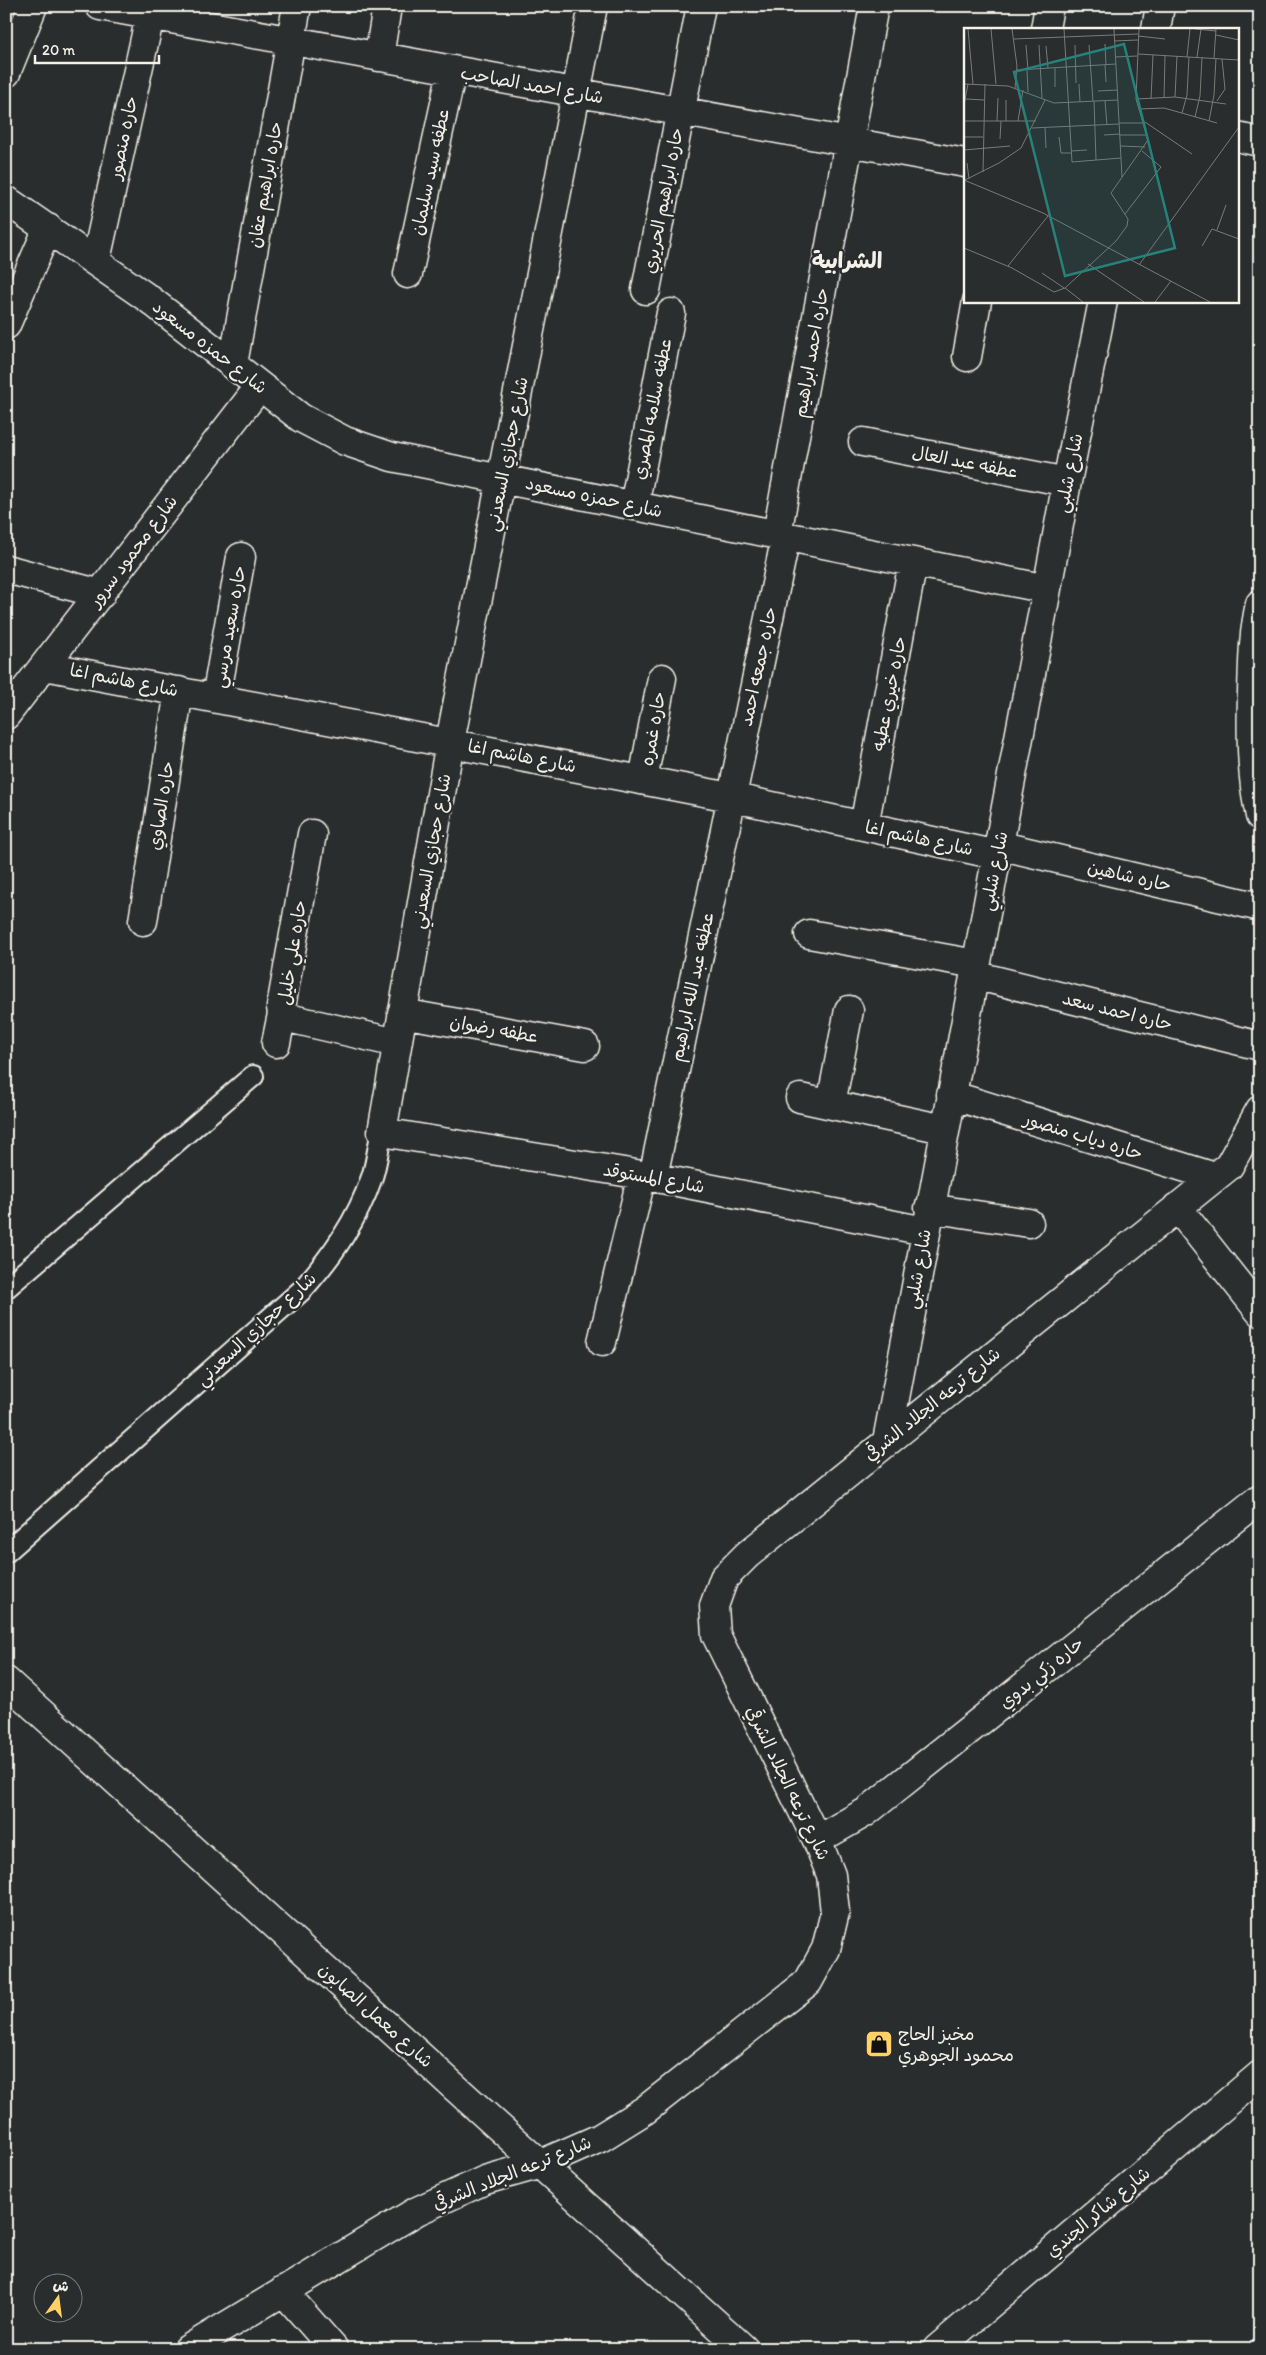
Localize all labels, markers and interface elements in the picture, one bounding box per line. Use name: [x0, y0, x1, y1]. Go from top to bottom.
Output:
inset map: [964, 28, 1238, 302]
scale bar: [35, 32, 159, 64]
text: 20 m: [42, 41, 76, 59]
street label: شارع احمد الصاحب: [459, 62, 605, 109]
street label: حاره منصور: [103, 95, 143, 183]
street label: عطفه سيد سليمان: [406, 107, 454, 237]
street label: حاره ابراهيم عفان: [243, 120, 290, 250]
street label: حاره ابراهيم الحريري: [638, 126, 691, 276]
district label: الشرابية: [812, 247, 882, 274]
street label: حاره احمد ابراهيم: [789, 286, 836, 420]
street label: شارع حمزه مسعود: [148, 295, 272, 399]
street label: عطفه سلامه المصري: [628, 336, 678, 482]
street label: شارع حجازي السعدني: [481, 375, 538, 534]
street label: شارع شلبي: [1051, 431, 1092, 516]
street label: عطفه عبد العال: [910, 441, 1020, 483]
street label: شارع حمزه مسعود: [523, 472, 665, 523]
street label: شارع محمود سرور: [83, 491, 183, 613]
street label: حاره سعيد مرسي: [207, 564, 256, 690]
street label: حاره جمعه احمد: [735, 605, 781, 728]
street label: حاره خيري عطيه: [867, 635, 913, 753]
street label: شارع هاشم اغا: [67, 659, 180, 704]
street label: حاره غمره: [636, 690, 670, 768]
street label: شارع هاشم اغا: [465, 735, 578, 780]
street label: حاره الصاوي: [143, 760, 181, 852]
street label: شارع حجازي السعدني: [407, 772, 460, 931]
street label: شارع هاشم اغا: [862, 816, 975, 863]
street label: شارع شلبي: [976, 829, 1017, 914]
street label: حاره شاهين: [1085, 856, 1173, 896]
street label: حاره علي خليل: [273, 899, 316, 1007]
street label: عطفه عبد الله ابراهيم: [665, 910, 722, 1064]
street label: حاره احمد سعد: [1060, 987, 1174, 1035]
street label: عطفه رضوان: [448, 1010, 540, 1048]
street label: حاره دياب منصور: [1019, 1107, 1145, 1164]
street label: شارع المستوقد: [601, 1158, 706, 1199]
street label: شارع شلبي: [900, 1227, 941, 1311]
street label: شارع حجازي السعدني: [191, 1267, 324, 1394]
street label: شارع ترعه الجلاد الشرقي: [859, 1341, 1006, 1467]
street label: حاره زكي بدوي: [995, 1632, 1091, 1717]
street label: شارع ترعه الجلاد الشرقي: [739, 1702, 836, 1865]
street label: شارع معمل الصابون: [314, 1958, 438, 2073]
place label: مخبز الحاج محمود الجوهري: [898, 2023, 1014, 2068]
shop icon: مخبز الحاج محمود الجوهري: [864, 2029, 894, 2059]
street label: شارع ترعه الجلاد الشرقي: [429, 2130, 595, 2217]
street label: شارع شاكر الجندي: [1041, 2162, 1156, 2264]
north arrow: [32, 2272, 82, 2322]
text: ش: [51, 2276, 71, 2296]

